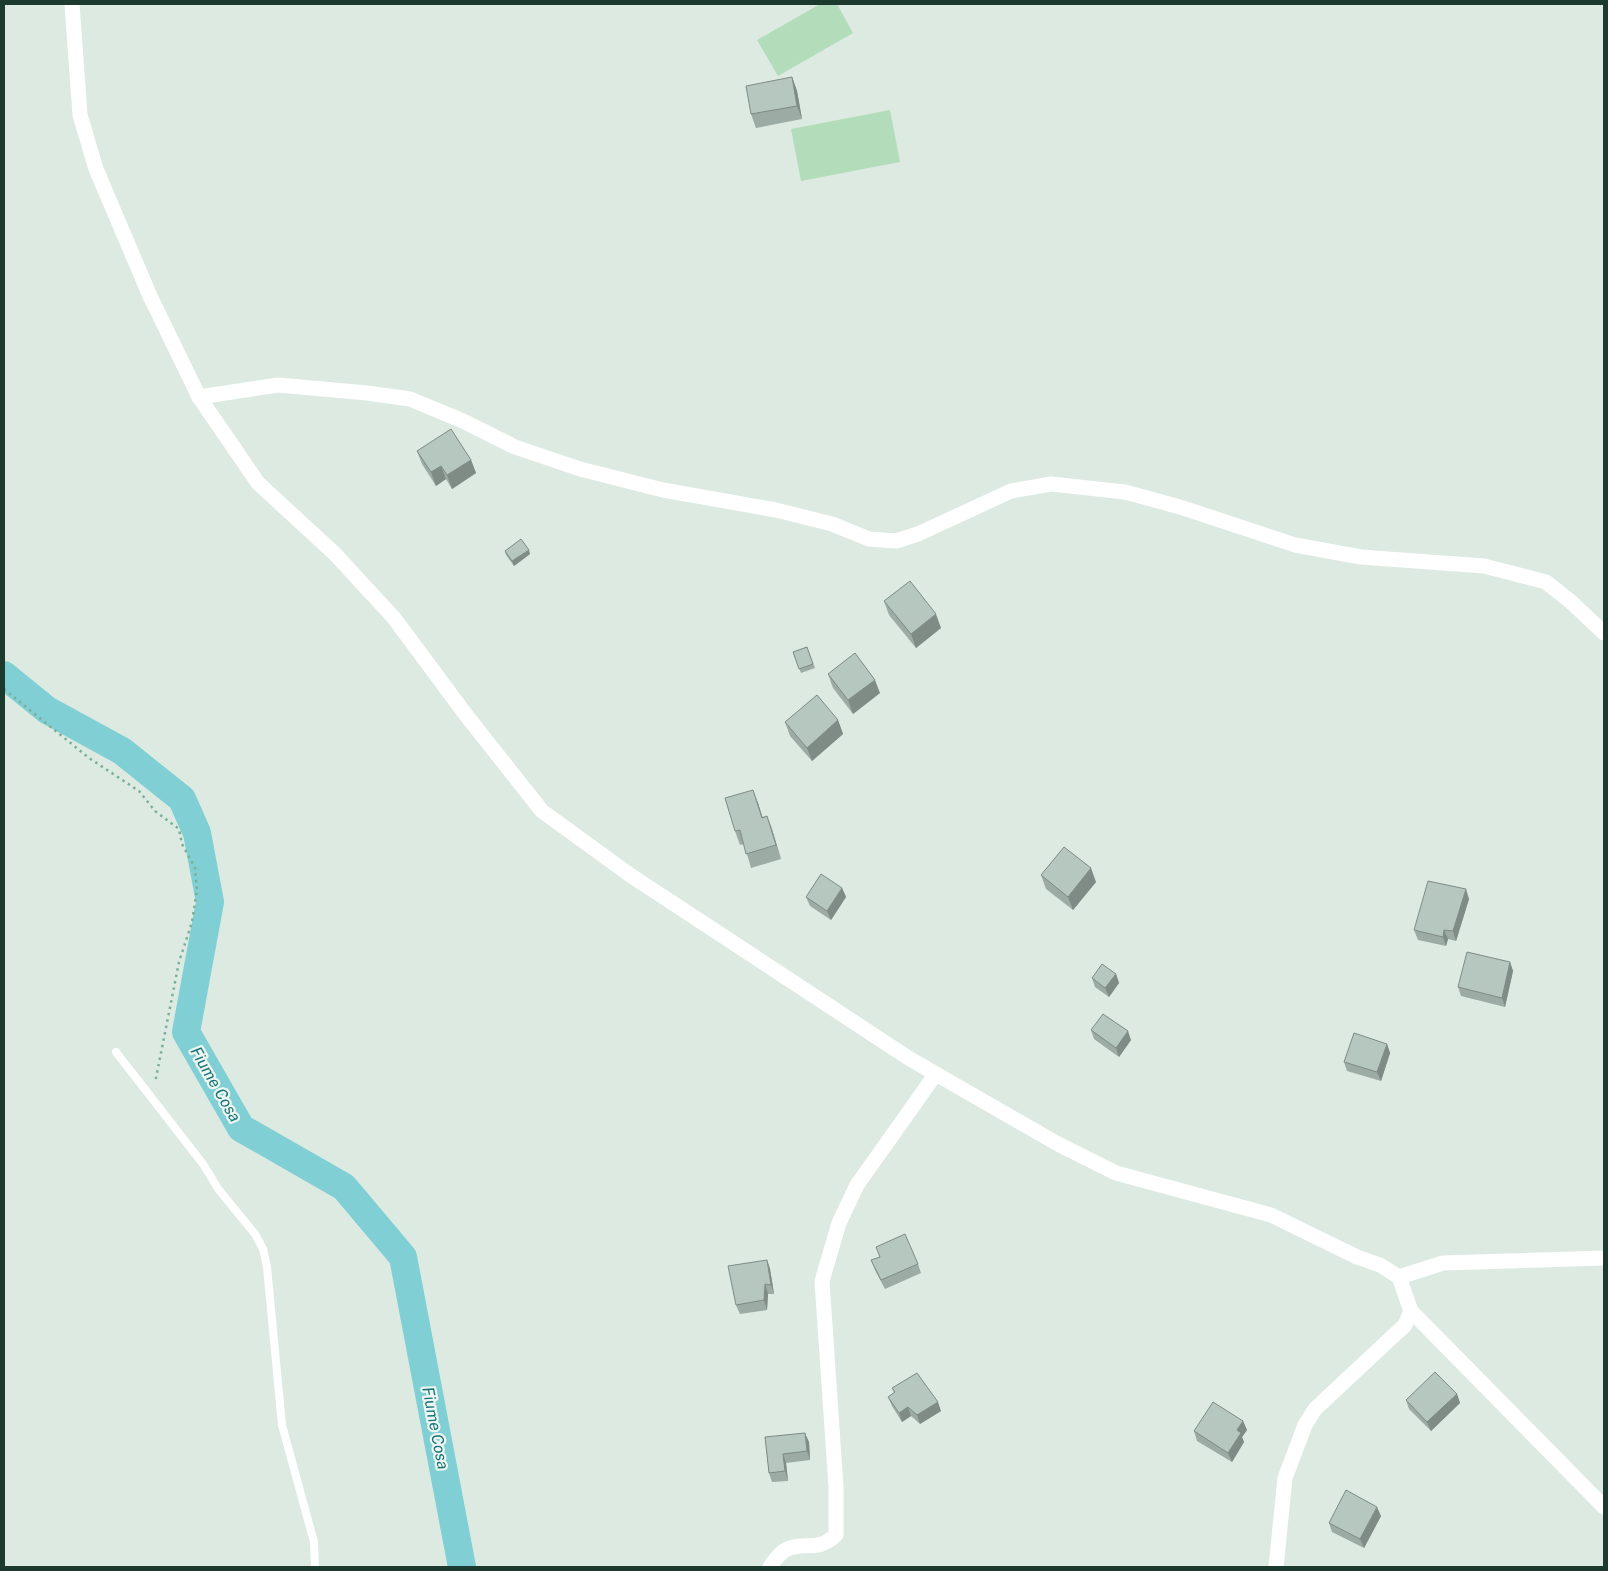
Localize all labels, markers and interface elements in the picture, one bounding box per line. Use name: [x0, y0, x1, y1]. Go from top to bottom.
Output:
water label: Fiume Cosa: [186, 1043, 245, 1125]
water label: Fiume Cosa: [418, 1385, 453, 1471]

